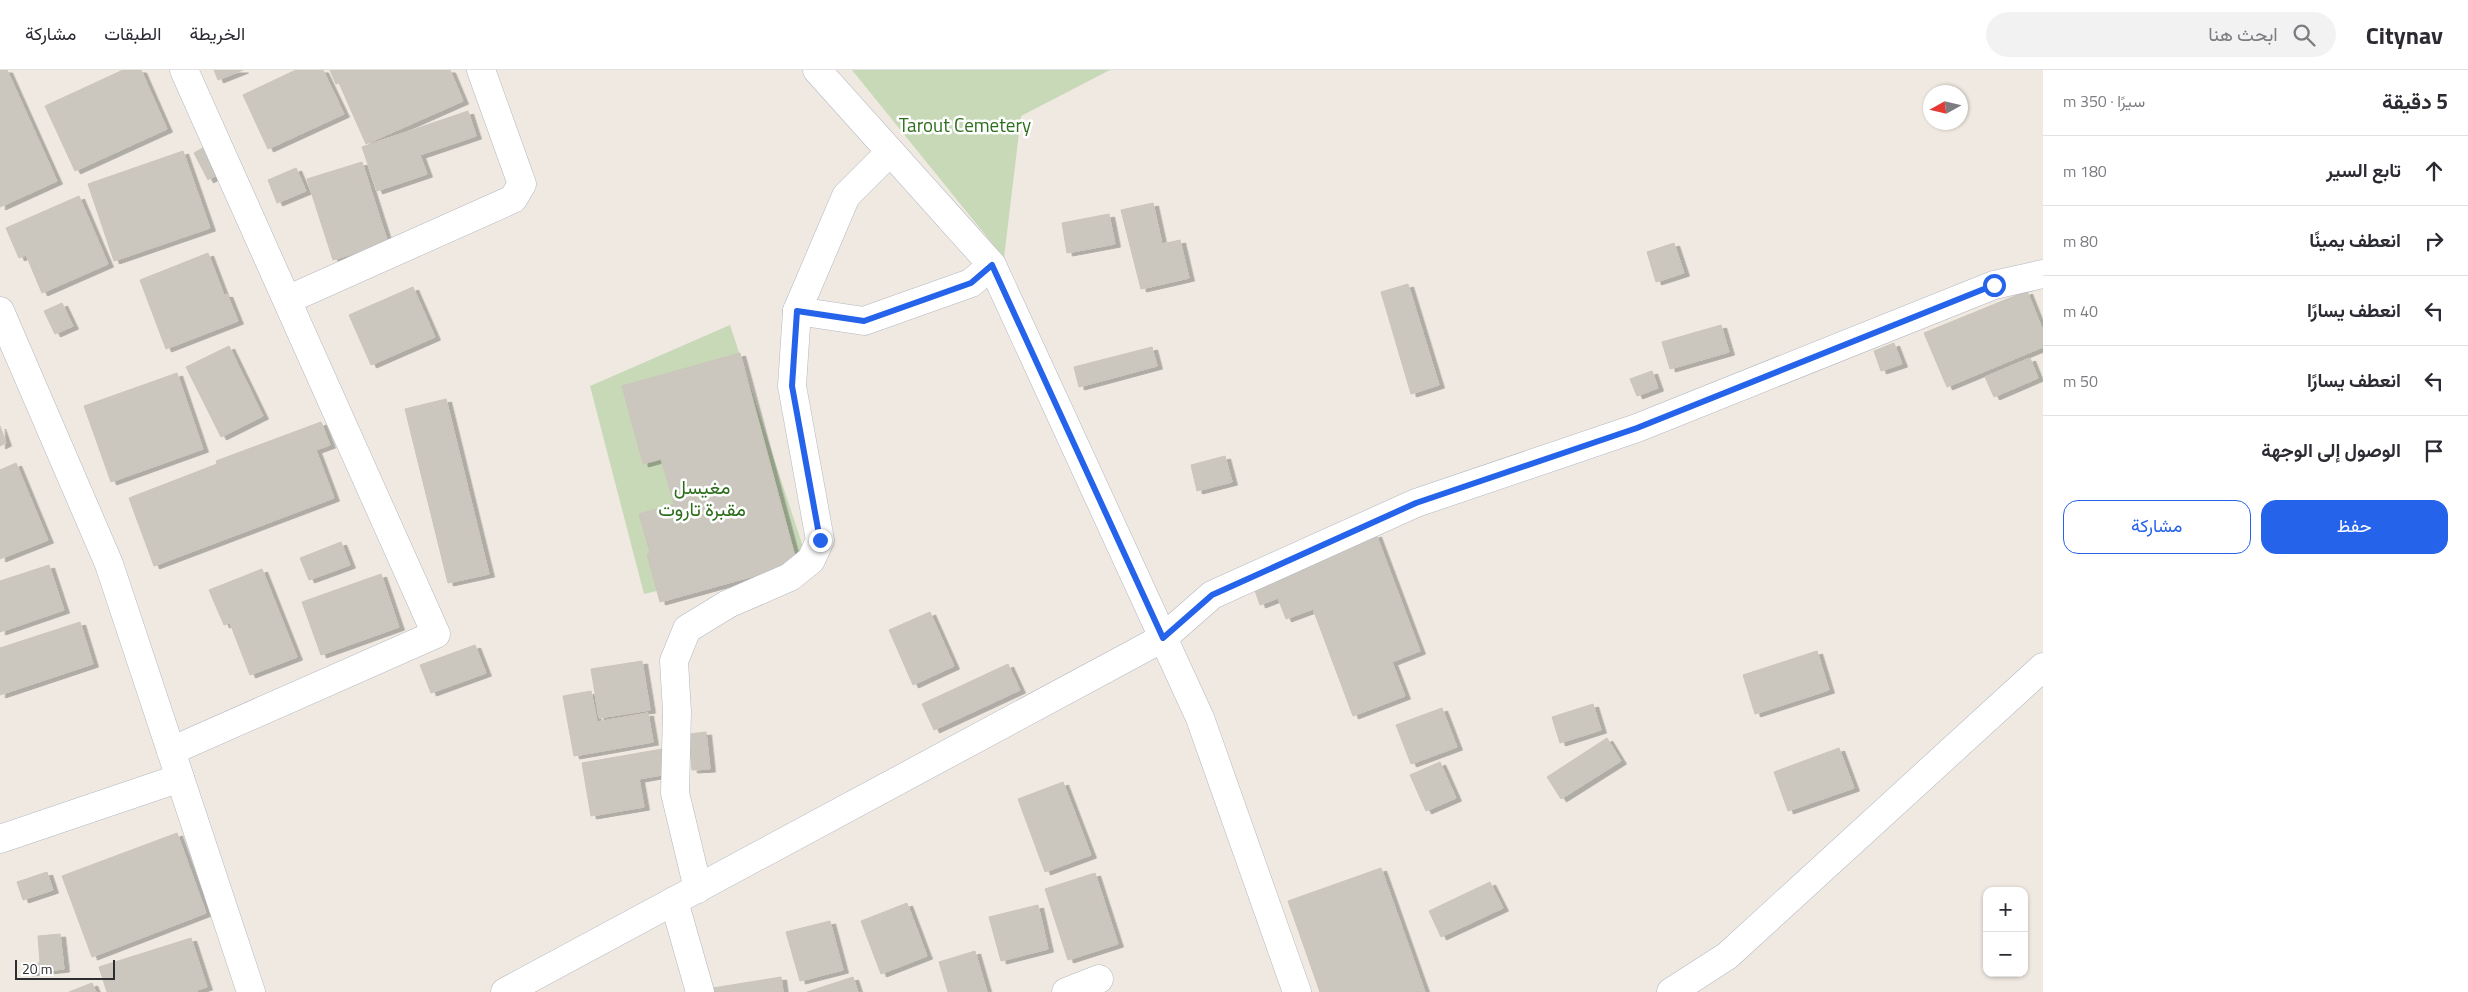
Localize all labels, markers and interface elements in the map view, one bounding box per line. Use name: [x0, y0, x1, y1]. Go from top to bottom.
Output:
search box: [1986, 12, 2336, 57]
text: Citynav: [2366, 17, 2443, 53]
text: ابحث هنا: [2208, 19, 2278, 48]
text: مشاركة: [25, 20, 76, 47]
text: الطبقات: [104, 20, 161, 47]
text: الخريطة: [189, 20, 245, 47]
icon: search: [2290, 21, 2318, 49]
north arrow: [1923, 85, 1968, 130]
text: 5 دقيقة: [2382, 85, 2448, 117]
text: سيرًا · 350 m: [2063, 89, 2145, 113]
park label: Tarout Cemetery: [899, 110, 1031, 139]
text: تابع السير: [2326, 155, 2401, 184]
icon: ahead: [2420, 157, 2448, 185]
text: 180 m: [2063, 159, 2107, 183]
text: انعطف يمينًا: [2309, 225, 2401, 254]
icon: right: [2420, 227, 2448, 255]
text: 80 m: [2063, 229, 2098, 253]
route start: [1983, 274, 2006, 297]
text: انعطف يسارًا: [2307, 295, 2401, 324]
icon: left: [2420, 297, 2448, 325]
text: 40 m: [2063, 299, 2098, 323]
text: انعطف يسارًا: [2307, 365, 2401, 394]
icon: left: [2420, 367, 2448, 395]
text: 50 m: [2063, 369, 2098, 393]
text: الوصول إلى الوجهة: [2261, 435, 2401, 464]
icon: arrive: [2420, 437, 2448, 465]
park label: مغيسل مقبرة تاروت: [658, 472, 746, 523]
button: مشاركة: [2063, 500, 2251, 554]
button: حفظ: [2261, 500, 2448, 554]
route end: [809, 529, 832, 552]
map controls: [1983, 887, 2028, 977]
button: +: [1983, 887, 2028, 932]
button: −: [1983, 932, 2028, 977]
scale bar: [15, 957, 115, 980]
text: 20 m: [22, 958, 52, 979]

